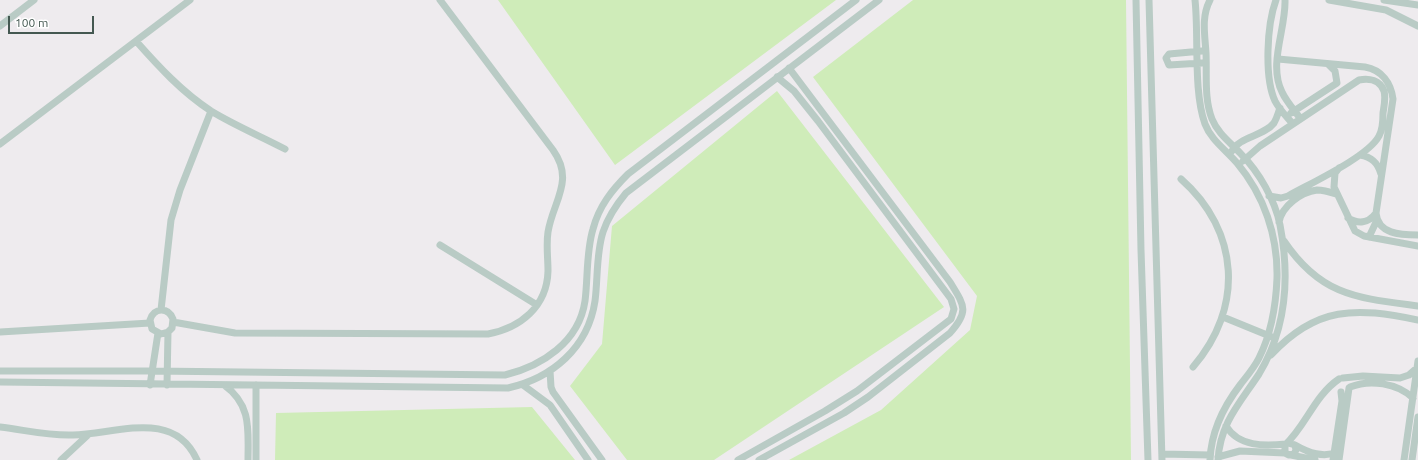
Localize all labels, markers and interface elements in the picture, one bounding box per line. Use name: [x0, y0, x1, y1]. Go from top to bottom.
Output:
scale bar: [10, 8, 96, 34]
text: 100 m: [15, 16, 48, 29]

